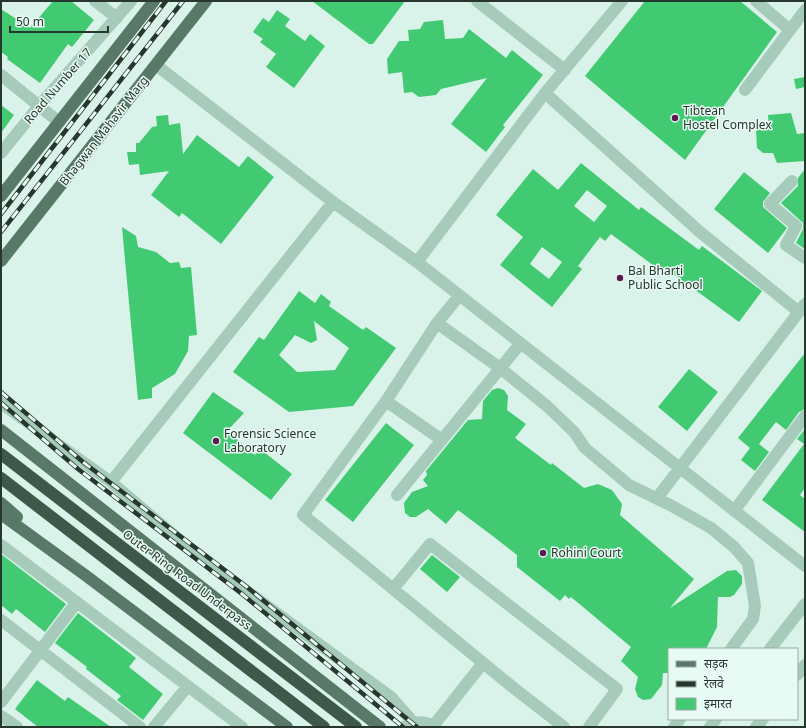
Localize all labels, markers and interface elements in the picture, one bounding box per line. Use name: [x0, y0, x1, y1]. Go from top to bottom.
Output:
scale bar: [10, 8, 108, 34]
text: 50 m: [16, 13, 44, 30]
street label: Road Number 17: [20, 44, 96, 127]
street label: Bhagwan Mahavir Marg: [55, 72, 152, 189]
place label: Tibtean Hostel Complex: [683, 102, 772, 133]
marker: Tibtean Hostel Complex: [670, 113, 680, 123]
place label: Bal Bharti Public School: [628, 262, 703, 293]
marker: Bal Bharti Public School: [615, 273, 625, 283]
place label: Forensic Science Laboratory: [224, 425, 317, 456]
marker: Forensic Science Laboratory: [211, 436, 221, 446]
street label: Outer Ring Road Underpass: [119, 525, 255, 634]
place label: Rohini Court: [551, 544, 622, 561]
marker: Rohini Court: [538, 548, 548, 558]
legend: [668, 648, 798, 720]
text: सड़क: [704, 655, 729, 672]
text: रेलवे: [704, 675, 724, 692]
text: इमारत: [704, 695, 733, 712]

